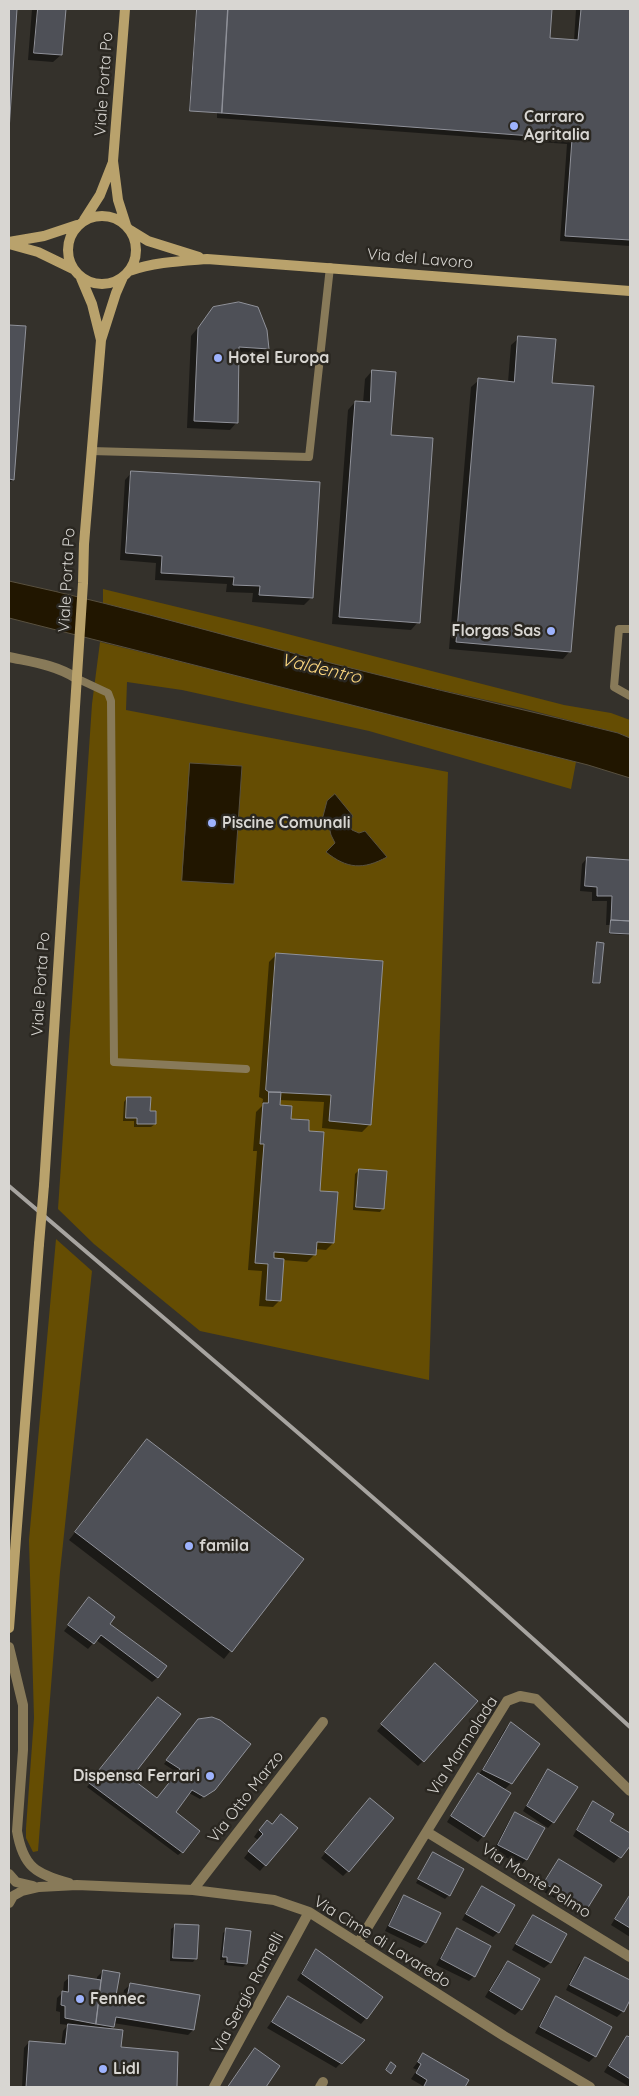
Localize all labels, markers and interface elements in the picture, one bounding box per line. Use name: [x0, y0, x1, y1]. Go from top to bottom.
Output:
street label: Viale Porta Po: [91, 31, 117, 137]
place label: Carraro Agritalia: [524, 107, 590, 145]
marker: Carraro Agritalia: [508, 120, 520, 132]
street label: Via del Lavoro: [366, 245, 474, 273]
place label: Hotel Europa: [228, 348, 329, 368]
marker: Hotel Europa: [212, 352, 224, 364]
street label: Viale Porta Po: [55, 527, 79, 633]
place label: Florgas Sas: [451, 621, 541, 641]
marker: Florgas Sas: [545, 625, 557, 637]
water label: Valdentro: [279, 649, 363, 689]
place label: Piscine Comunali: [222, 813, 351, 833]
marker: Piscine Comunali: [206, 817, 218, 829]
street label: Viale Porta Po: [28, 931, 54, 1037]
place label: famila: [199, 1536, 249, 1556]
marker: famila: [183, 1540, 195, 1552]
street label: Via Marmolada: [424, 1693, 502, 1799]
street label: Via Otto Marzo: [204, 1747, 288, 1847]
place label: Dispensa Ferrari: [73, 1766, 200, 1786]
marker: Dispensa Ferrari: [204, 1770, 216, 1782]
street label: Via Monte Pelmo: [478, 1840, 594, 1922]
street label: Via Cime di Lavaredo: [310, 1892, 454, 1992]
street label: Via Sergio Ramelli: [208, 1929, 288, 2057]
place label: Fennec: [90, 1989, 145, 2009]
marker: Fennec: [74, 1993, 86, 2005]
place label: Lidl: [113, 2059, 140, 2079]
marker: Lidl: [97, 2063, 109, 2075]

